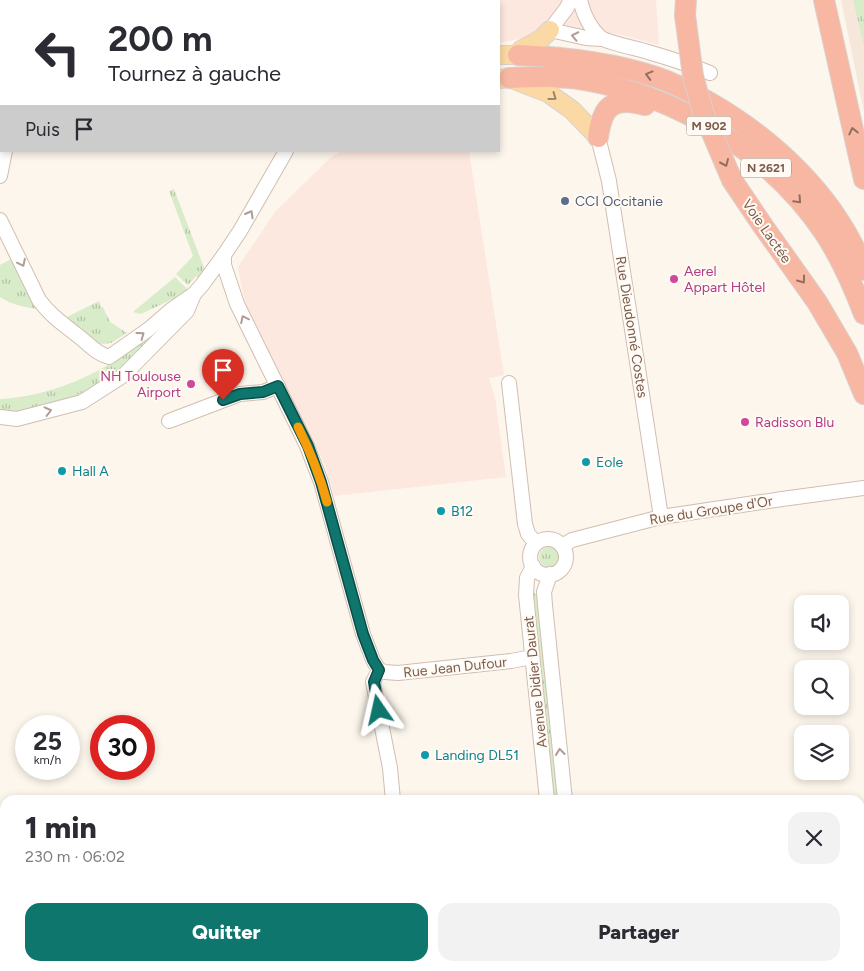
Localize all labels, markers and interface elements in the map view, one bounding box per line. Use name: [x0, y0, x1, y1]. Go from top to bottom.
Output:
text: 200 m: [108, 18, 212, 60]
icon: left: [25, 20, 90, 85]
one-way arrow: [571, 31, 580, 41]
text: Tournez à gauche: [108, 60, 281, 87]
one-way arrow: [645, 71, 653, 81]
one-way arrow: [548, 91, 557, 100]
icon: arrive: [70, 115, 98, 143]
road number: M 902: [686, 116, 732, 136]
text: Puis: [25, 118, 60, 141]
one-way arrow: [848, 126, 859, 135]
one-way arrow: [718, 158, 729, 167]
road number: N 2621: [741, 158, 791, 178]
place label: CCI Occitanie: [575, 193, 663, 210]
one-way arrow: [792, 194, 801, 203]
marker: CCI Occitanie: [559, 195, 571, 207]
street label: Voie Lactée: [738, 196, 795, 267]
one-way arrow: [243, 210, 253, 219]
street label: Rue Dieudonné Costes: [612, 255, 651, 399]
one-way arrow: [16, 258, 26, 267]
place label: Aerel Appart Hôtel: [684, 263, 765, 296]
marker: Aerel Appart Hôtel: [668, 273, 680, 285]
one-way arrow: [796, 274, 805, 284]
one-way arrow: [240, 315, 250, 324]
one-way arrow: [135, 332, 145, 341]
pin: [202, 349, 244, 400]
icon: arrive: [209, 356, 237, 384]
place label: NH Toulouse Airport: [100, 368, 181, 401]
marker: NH Toulouse Airport: [185, 378, 197, 390]
one-way arrow: [43, 406, 52, 417]
place label: Radisson Blu: [755, 414, 834, 431]
marker: Radisson Blu: [739, 416, 751, 428]
place label: Eole: [596, 454, 623, 471]
marker: Eole: [580, 456, 592, 468]
place label: Hall A: [72, 463, 109, 480]
marker: Hall A: [56, 465, 68, 477]
street label: Rue du Groupe d'Or: [648, 492, 774, 529]
place label: B12: [451, 503, 473, 520]
marker: B12: [435, 505, 447, 517]
map controls: [794, 595, 849, 780]
button: sound: [794, 595, 849, 650]
street label: Avenue Didier Daurat: [520, 615, 551, 749]
street label: Rue Jean Dufour: [402, 654, 508, 681]
button: search: [794, 660, 849, 715]
position arrow: [352, 683, 404, 735]
speed limit sign: 30: [90, 715, 155, 780]
button: layers: [794, 725, 849, 780]
text: 25: [33, 726, 62, 756]
place label: Landing DL51: [435, 747, 519, 764]
one-way arrow: [555, 747, 566, 755]
marker: Landing DL51: [419, 749, 431, 761]
text: km/h: [34, 753, 61, 767]
text: 1 min: [25, 809, 97, 846]
button: close: [788, 812, 840, 864]
text: 230 m · 06:02: [25, 847, 125, 866]
button: Quitter: [25, 903, 428, 961]
button: Partager: [438, 903, 840, 961]

